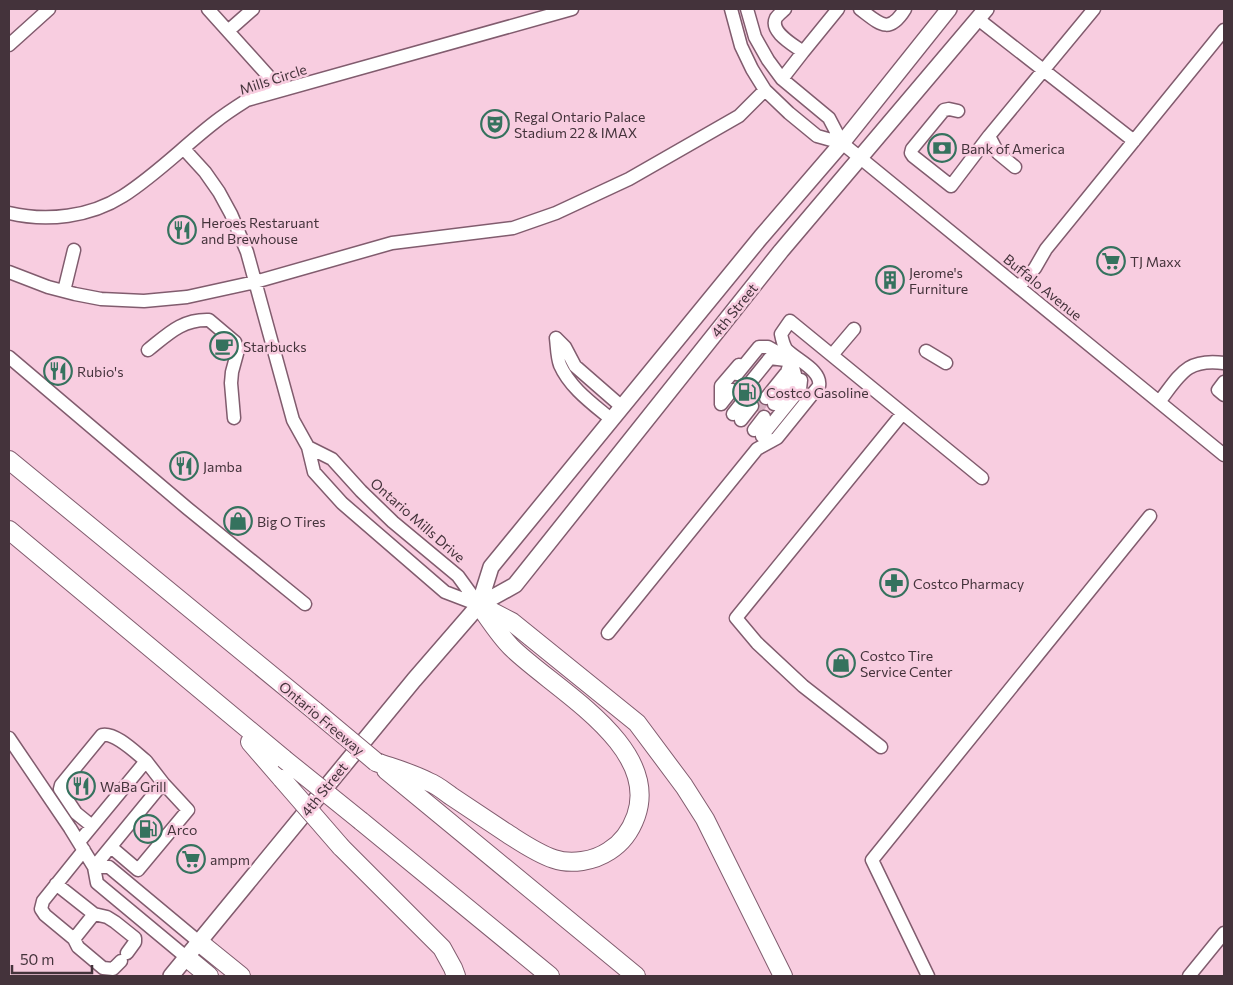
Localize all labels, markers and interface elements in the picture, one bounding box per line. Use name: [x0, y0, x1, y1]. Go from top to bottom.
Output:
street label: Mills Circle: [237, 60, 309, 98]
place label: Regal Ontario Palace Stadium 22 & IMAX: [514, 108, 645, 141]
theatre icon: Regal Ontario Palace Stadium 22 & IMAX: [480, 109, 510, 139]
bank icon: Bank of America: [927, 133, 957, 163]
place label: Bank of America: [961, 140, 1065, 157]
place label: Heroes Restaruant and Brewhouse: [201, 214, 319, 247]
restaurant icon: Heroes Restaruant and Brewhouse: [167, 215, 197, 245]
supermarket icon: TJ Maxx: [1096, 246, 1126, 276]
street label: Buffalo Avenue: [1000, 250, 1086, 324]
place label: TJ Maxx: [1130, 253, 1182, 270]
place label: Jerome's Furniture: [909, 264, 968, 297]
building icon: Jerome's Furniture: [875, 265, 905, 295]
street label: 4th Street: [707, 279, 761, 340]
cafe icon: Starbucks: [209, 331, 239, 361]
place label: Starbucks: [243, 338, 307, 355]
restaurant icon: Rubio's: [43, 356, 73, 386]
place label: Rubio's: [77, 363, 124, 380]
fuel station icon: Costco Gasoline: [732, 377, 762, 407]
place label: Costco Gasoline: [766, 384, 869, 401]
restaurant icon: Jamba: [169, 451, 199, 481]
place label: Jamba: [203, 458, 242, 475]
street label: Ontario Mills Drive: [367, 474, 469, 566]
shop icon: Big O Tires: [223, 506, 253, 536]
place label: Big O Tires: [257, 513, 326, 530]
pharmacy icon: Costco Pharmacy: [879, 568, 909, 598]
place label: Costco Pharmacy: [913, 575, 1024, 592]
place label: Costco Tire Service Center: [860, 647, 953, 680]
shop icon: Costco Tire Service Center: [826, 648, 856, 678]
street label: Ontario Freeway: [276, 677, 368, 759]
street label: 4th Street: [297, 758, 351, 819]
restaurant icon: WaBa Grill: [66, 771, 96, 801]
place label: WaBa Grill: [100, 778, 166, 795]
fuel station icon: Arco: [133, 814, 163, 844]
place label: Arco: [167, 821, 197, 838]
supermarket icon: ampm: [176, 844, 206, 874]
place label: ampm: [210, 851, 250, 868]
scale bar: [12, 942, 92, 974]
text: 50 m: [20, 950, 54, 968]

